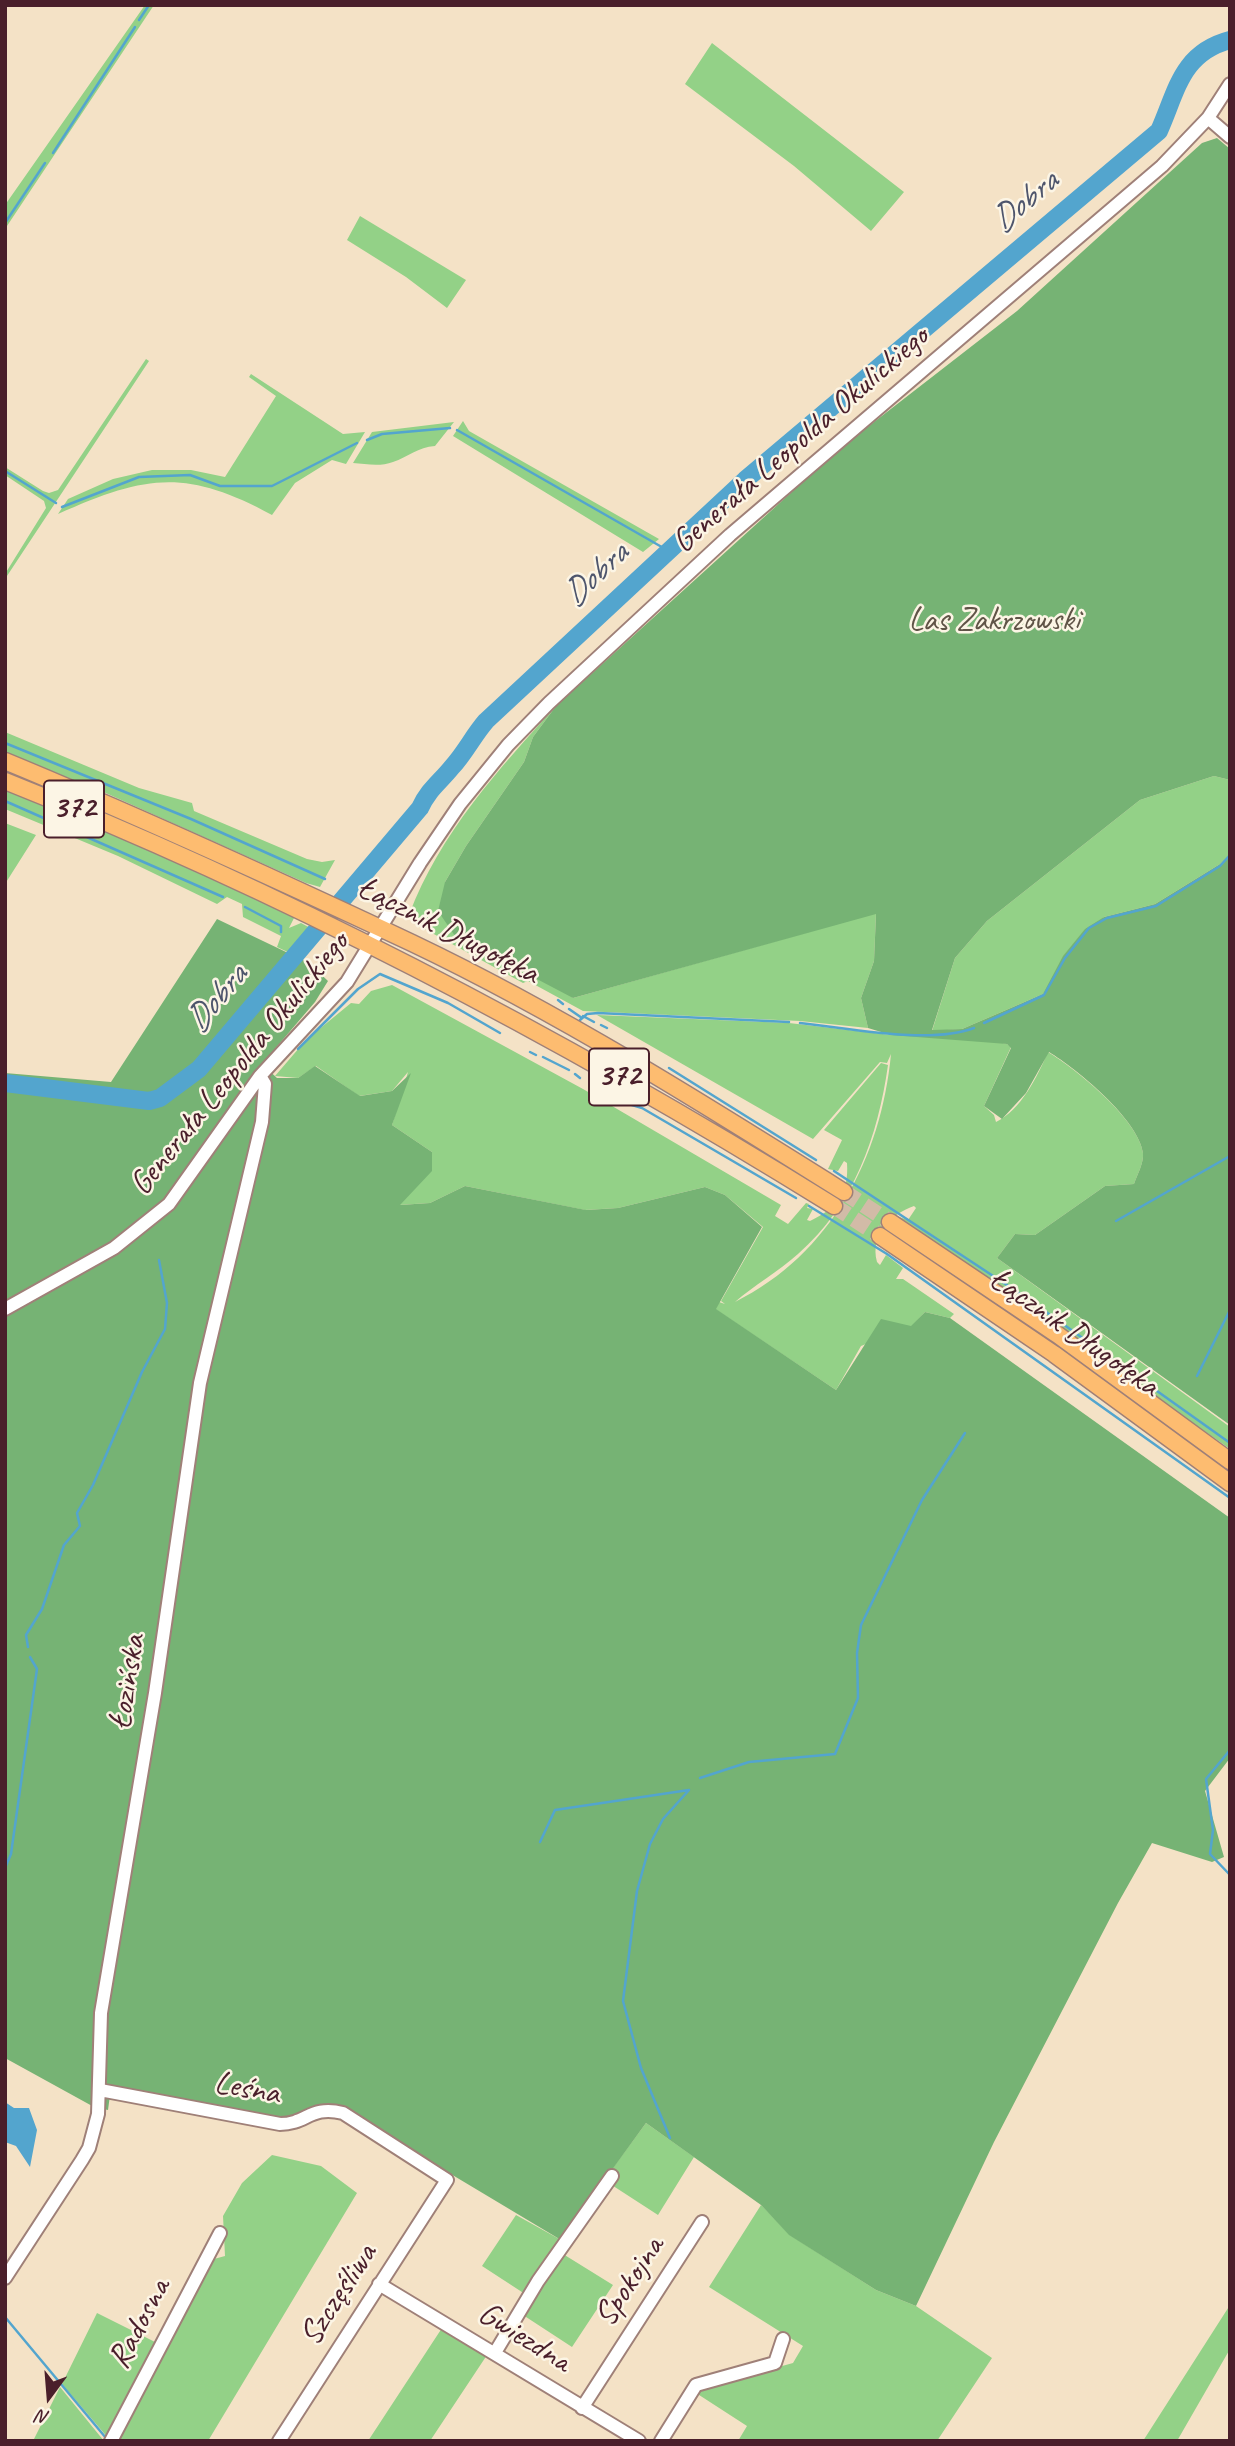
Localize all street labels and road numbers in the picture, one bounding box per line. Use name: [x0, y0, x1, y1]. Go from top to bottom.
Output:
street label: Generała Leopolda Okulickiego: [665, 318, 937, 562]
road number: 372: [44, 780, 104, 838]
street label: Łącznik Długołęka: [351, 868, 545, 994]
street label: Generała Leopolda Okulickiego: [122, 925, 358, 1203]
road number: 372: [589, 1048, 649, 1106]
street label: Łącznik Długołęka: [981, 1260, 1167, 1406]
street label: Łozińska: [101, 1632, 155, 1732]
street label: Leśna: [211, 2064, 283, 2114]
street label: Spokojna: [586, 2230, 674, 2334]
street label: Szczęśliwa: [292, 2237, 386, 2353]
street label: Radosna: [100, 2272, 180, 2376]
street label: Gwiezdna: [470, 2294, 578, 2382]

